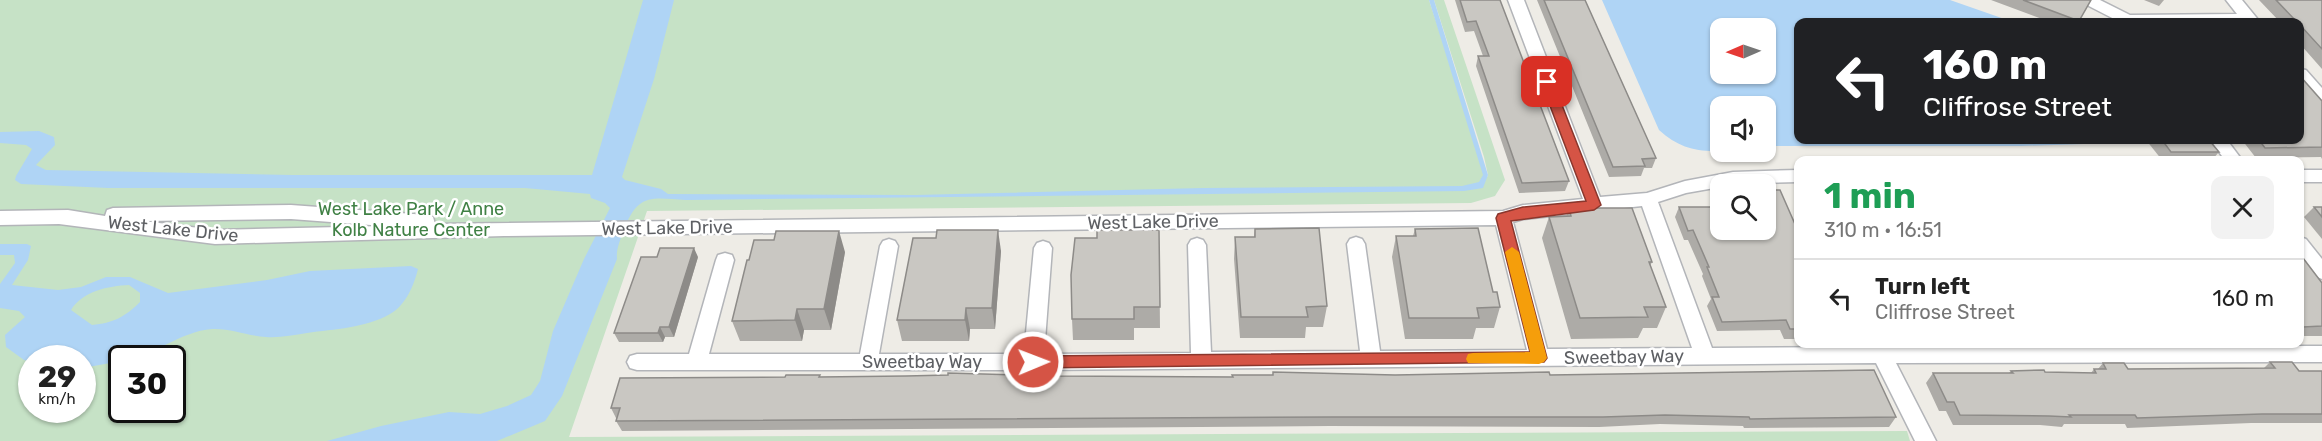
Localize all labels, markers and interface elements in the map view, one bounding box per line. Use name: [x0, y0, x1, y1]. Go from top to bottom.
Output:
north arrow: [1710, 18, 1776, 84]
map controls: [1710, 18, 1776, 240]
text: 160 m: [1923, 40, 2047, 90]
icon: left: [1824, 42, 1902, 120]
pin: [1521, 56, 1572, 107]
icon: arrive: [1530, 65, 1563, 98]
text: Cliffrose Street: [1923, 91, 2112, 123]
button: sound: [1710, 96, 1776, 162]
button: search: [1710, 174, 1776, 240]
text: 1 min: [1824, 174, 1916, 217]
button: close: [2211, 176, 2274, 239]
park label: West Lake Park / Anne Kolb Nature Center: [318, 198, 504, 241]
street label: West Lake Drive: [1087, 210, 1219, 234]
street label: West Lake Drive: [106, 211, 240, 247]
street label: West Lake Drive: [601, 216, 733, 240]
text: 310 m · 16:51: [1824, 218, 1942, 242]
text: Turn left: [1875, 273, 1970, 300]
icon: left: [1824, 282, 1857, 315]
text: 160 m: [2212, 285, 2274, 312]
text: Cliffrose Street: [1875, 300, 2015, 324]
position arrow: [1001, 330, 1065, 394]
speed limit sign: 30: [108, 345, 186, 423]
street label: Sweetbay Way: [1564, 345, 1684, 369]
street label: Sweetbay Way: [862, 351, 982, 373]
text: 29: [38, 359, 76, 395]
text: km/h: [38, 390, 76, 408]

